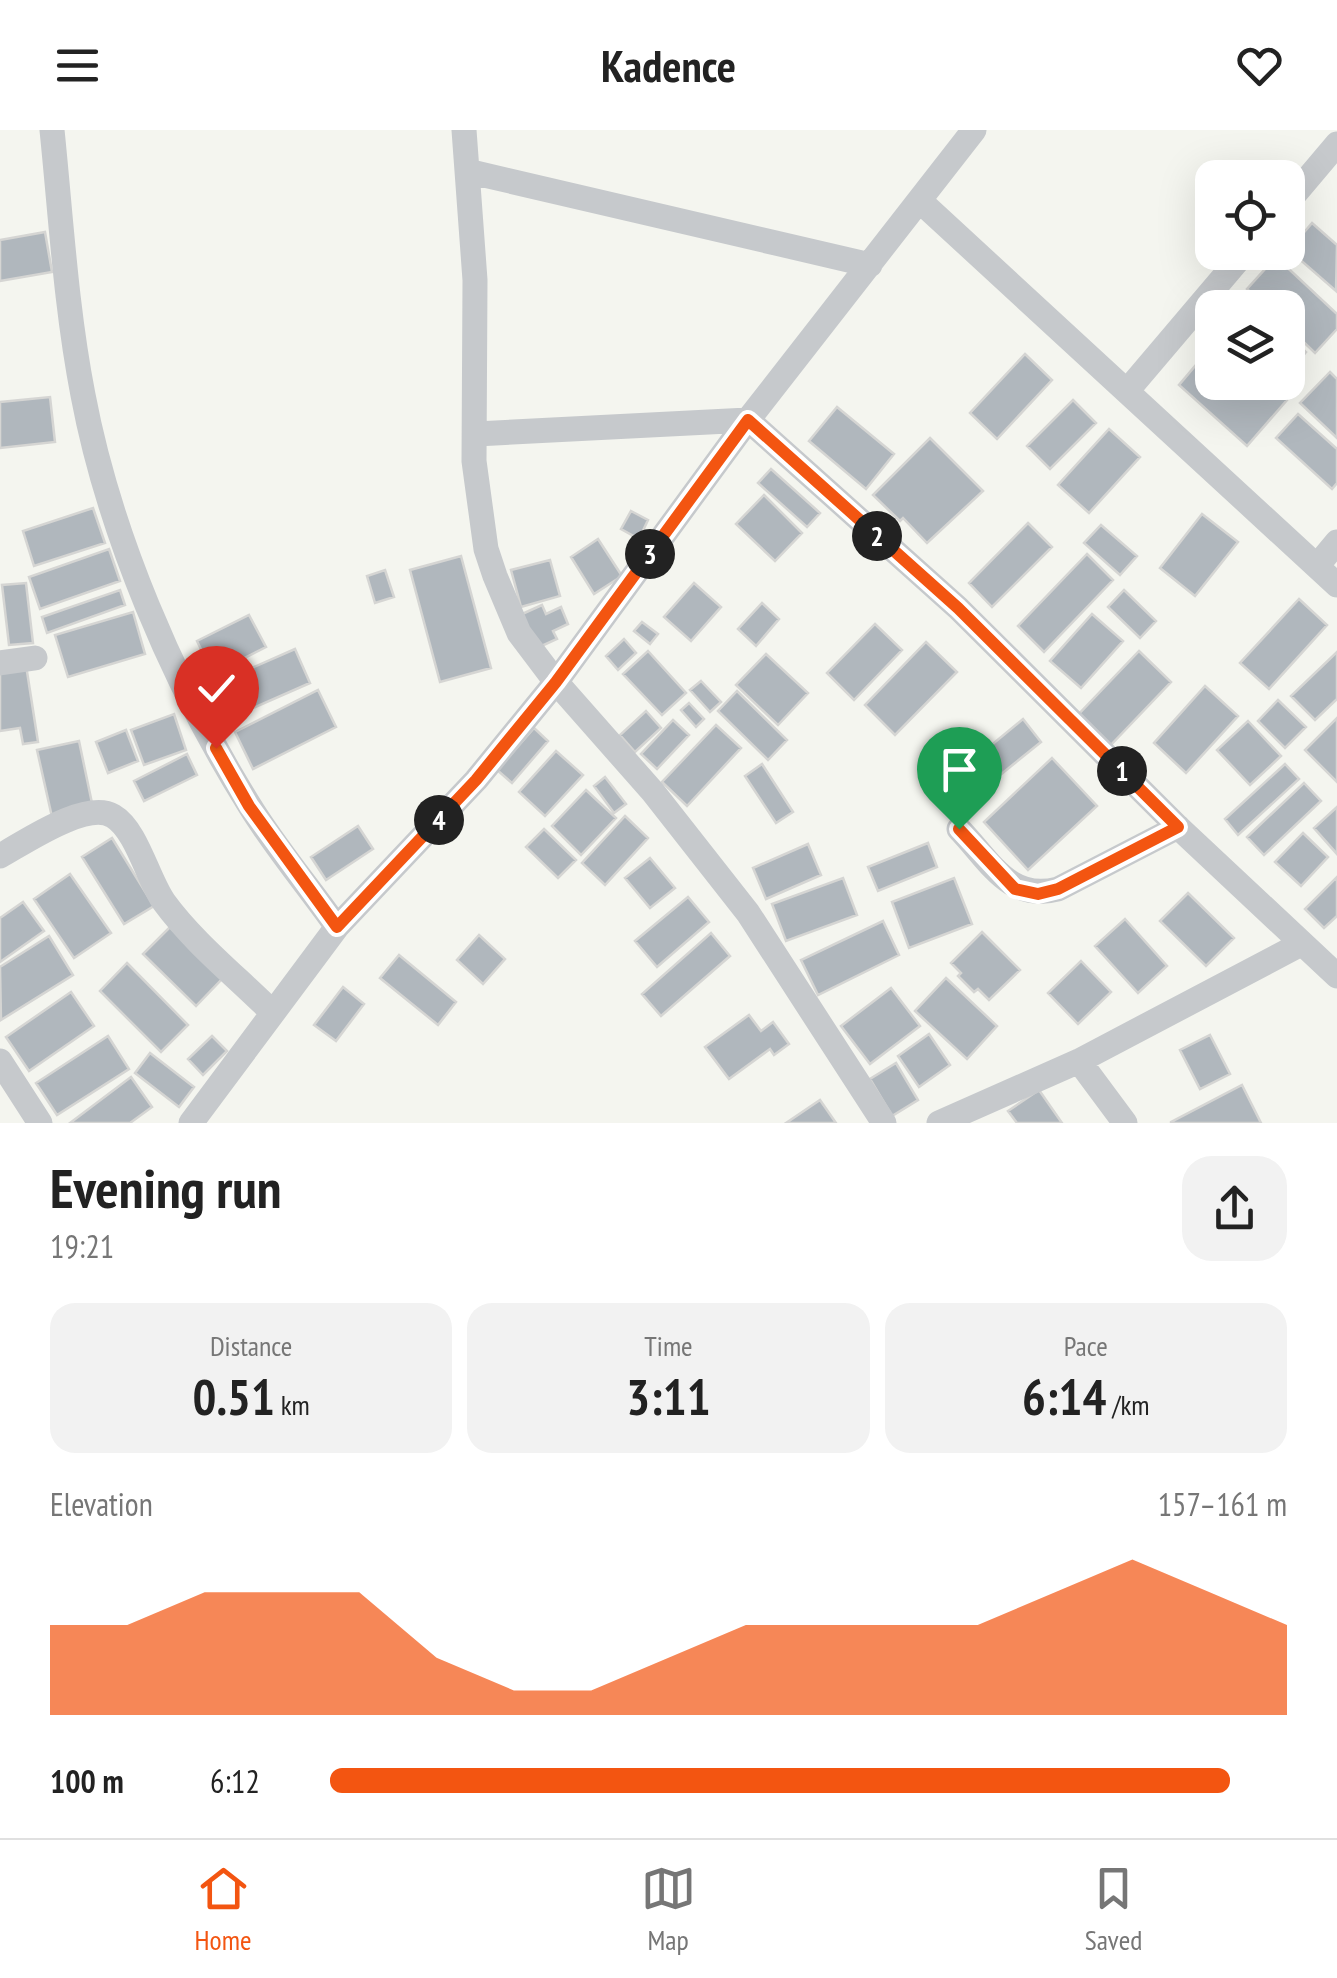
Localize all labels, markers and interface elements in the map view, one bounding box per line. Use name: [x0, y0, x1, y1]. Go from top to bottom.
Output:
text: Kadence: [601, 36, 736, 94]
icon: menu: [50, 38, 105, 93]
icon: heart: [1232, 38, 1287, 93]
map controls: [1195, 160, 1305, 400]
button: locate: [1195, 160, 1305, 270]
button: layers: [1195, 290, 1305, 400]
pin: 2: [852, 511, 902, 561]
text: 2: [870, 517, 884, 554]
pin: 3: [625, 529, 675, 579]
text: 3: [643, 535, 657, 572]
pin: [174, 646, 259, 749]
icon: check: [189, 661, 244, 716]
pin: [917, 727, 1002, 830]
icon: arrive: [932, 742, 987, 797]
pin: 1: [1097, 746, 1147, 796]
text: 1: [1115, 752, 1129, 789]
pin: 4: [414, 795, 464, 845]
text: 4: [432, 801, 446, 838]
text: Evening run: [50, 1152, 282, 1223]
button: share: [1182, 1156, 1287, 1261]
text: 19:21: [50, 1225, 114, 1267]
text: Distance: [210, 1327, 292, 1364]
text: Time: [644, 1327, 693, 1364]
text: Pace: [1064, 1327, 1108, 1364]
text: 0.51: [192, 1364, 275, 1429]
text: 3:11: [626, 1364, 711, 1429]
text: 6:14: [1022, 1364, 1106, 1429]
text: km: [275, 1386, 310, 1423]
text: /km: [1106, 1386, 1150, 1423]
text: Elevation: [50, 1483, 153, 1525]
text: 157–161 m: [1158, 1483, 1287, 1525]
text: 100 m: [50, 1760, 124, 1802]
text: 6:12: [210, 1760, 260, 1802]
tab: Home: [195, 1861, 251, 1958]
tab: Map: [641, 1861, 696, 1958]
tab: Saved: [1085, 1861, 1142, 1958]

